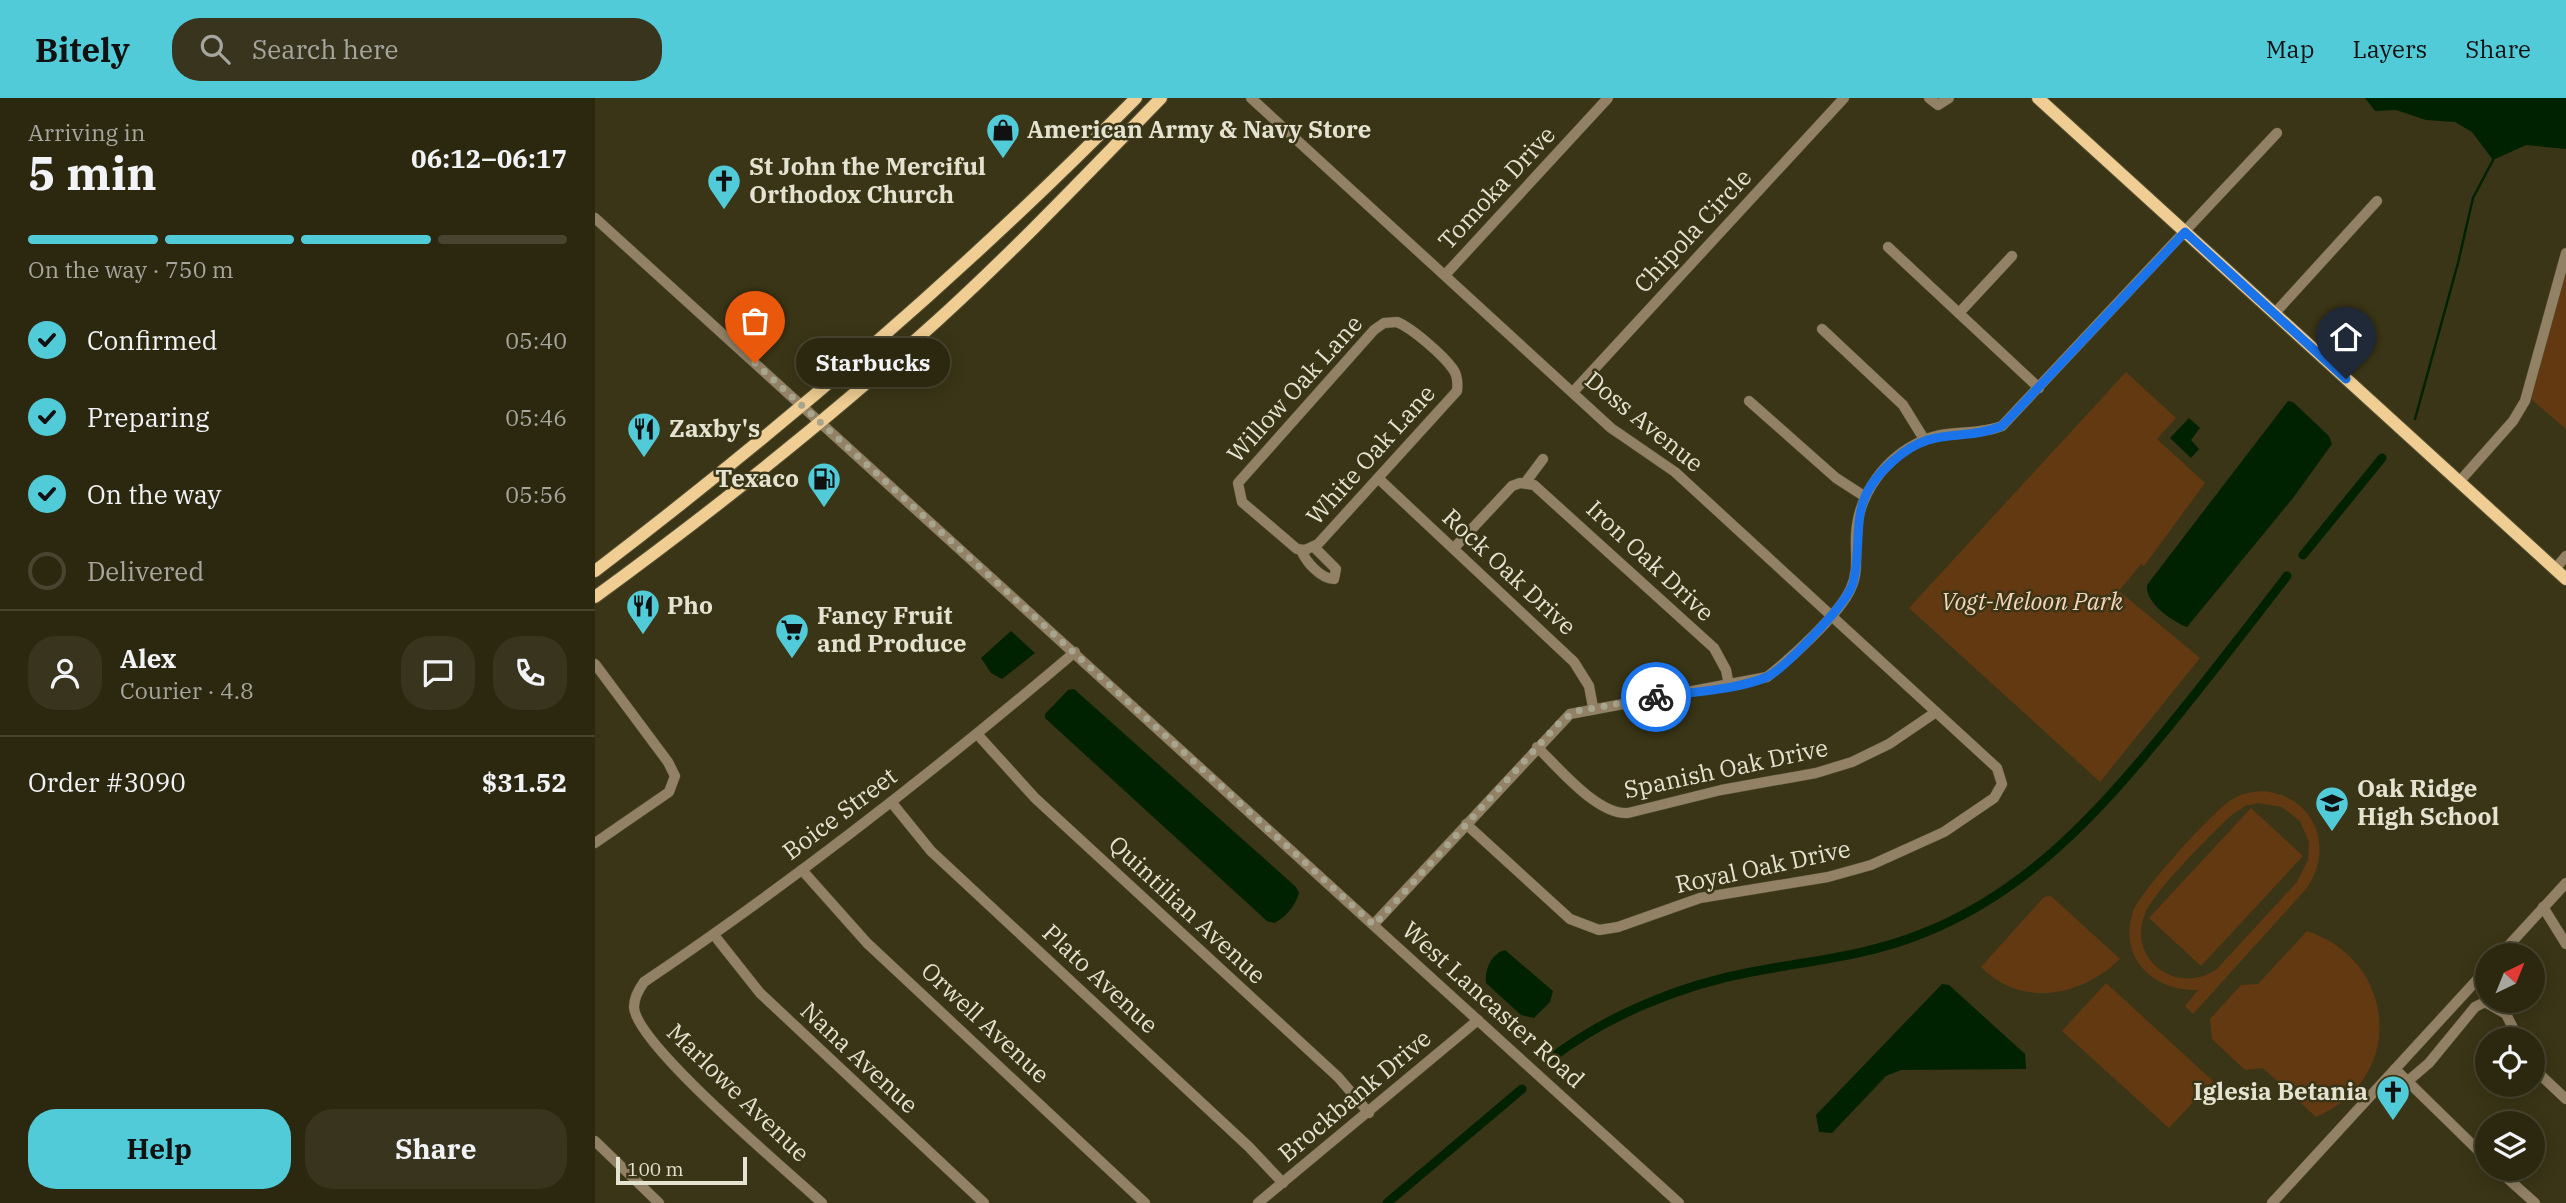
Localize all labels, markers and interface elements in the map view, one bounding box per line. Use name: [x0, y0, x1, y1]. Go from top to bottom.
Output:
search box: [172, 18, 662, 81]
text: Bitely: [35, 28, 130, 71]
icon: search: [196, 30, 234, 68]
text: Search here: [252, 32, 398, 66]
text: Map: [2266, 33, 2314, 65]
text: Layers: [2352, 33, 2427, 65]
text: Share: [2465, 33, 2531, 65]
shop icon: American Army & Navy Store: [984, 111, 1022, 160]
place label: American Army & Navy Store: [1027, 113, 1371, 145]
text: Arriving in: [28, 117, 145, 147]
street label: Tomoka Drive: [1431, 119, 1562, 256]
text: 06:12–06:17: [411, 141, 567, 175]
text: 5 min: [28, 143, 157, 203]
place label: St John the Merciful Orthodox Church: [749, 150, 986, 210]
street label: Chipola Circle: [1626, 161, 1758, 299]
church icon: St John the Merciful Orthodox Church: [705, 162, 743, 211]
text: On the way · 750 m: [28, 254, 234, 284]
pin: [725, 291, 785, 363]
icon: bag: [736, 302, 774, 340]
pin: [2316, 307, 2376, 379]
street label: Willow Oak Lane: [1220, 308, 1369, 469]
icon: home: [2327, 318, 2365, 356]
icon: check: [28, 321, 66, 359]
text: Confirmed: [87, 323, 218, 357]
text: 05:40: [505, 325, 567, 355]
callout: Starbucks: [797, 338, 951, 388]
text: Starbucks: [816, 347, 930, 377]
street label: Doss Avenue: [1579, 364, 1711, 479]
street label: White Oak Lane: [1299, 377, 1442, 531]
icon: check: [28, 398, 66, 436]
text: Preparing: [87, 400, 209, 434]
text: 05:46: [505, 402, 567, 432]
restaurant icon: Zaxby's: [625, 410, 663, 459]
place label: Zaxby's: [669, 412, 760, 444]
fuel station icon: Texaco: [805, 460, 843, 509]
place label: Texaco: [715, 462, 799, 494]
icon: check: [28, 475, 66, 513]
text: On the way: [87, 477, 221, 511]
text: 05:56: [505, 479, 567, 509]
street label: Iron Oak Drive: [1580, 493, 1722, 628]
street label: Rock Oak Drive: [1436, 501, 1583, 642]
text: Delivered: [87, 554, 204, 588]
park label: Vogt-Meloon Park: [1941, 585, 2123, 617]
restaurant icon: Pho: [624, 587, 662, 636]
place label: Pho: [667, 589, 713, 621]
place label: Fancy Fruit and Produce: [817, 599, 966, 659]
supermarket icon: Fancy Fruit and Produce: [773, 611, 811, 660]
button: person: [28, 636, 102, 710]
button: chat: [401, 636, 475, 710]
button: phone: [493, 636, 567, 710]
text: Alex: [120, 641, 176, 675]
courier: [1621, 662, 1691, 732]
text: Courier · 4.8: [120, 675, 254, 705]
icon: bike: [1637, 678, 1675, 716]
street label: Spanish Oak Drive: [1621, 731, 1831, 805]
street label: Boice Street: [776, 760, 903, 867]
text: Order #3090: [28, 765, 186, 799]
text: $31.52: [482, 765, 567, 799]
place label: Oak Ridge High School: [2357, 772, 2499, 832]
school or university icon: Oak Ridge High School: [2313, 784, 2351, 833]
street label: Quintilian Avenue: [1102, 828, 1273, 991]
street label: Royal Oak Drive: [1672, 832, 1853, 900]
street label: West Lancaster Road: [1396, 914, 1592, 1095]
street label: Plato Avenue: [1036, 916, 1165, 1040]
north arrow: [2475, 943, 2545, 1013]
map controls: [2475, 943, 2545, 1181]
street label: Orwell Avenue: [915, 955, 1057, 1090]
street label: Nana Avenue: [794, 994, 925, 1120]
street label: Marlowe Avenue: [660, 1016, 817, 1169]
street label: Brockbank Drive: [1271, 1022, 1437, 1169]
button: locate: [2475, 1027, 2545, 1097]
church icon: Iglesia Betania: [2374, 1073, 2412, 1122]
place label: Iglesia Betania: [2193, 1075, 2368, 1107]
button: Help: [28, 1109, 291, 1189]
button: Share: [305, 1109, 567, 1189]
button: layers: [2475, 1111, 2545, 1181]
scale bar: [616, 1154, 747, 1186]
text: 100 m: [627, 1157, 684, 1181]

